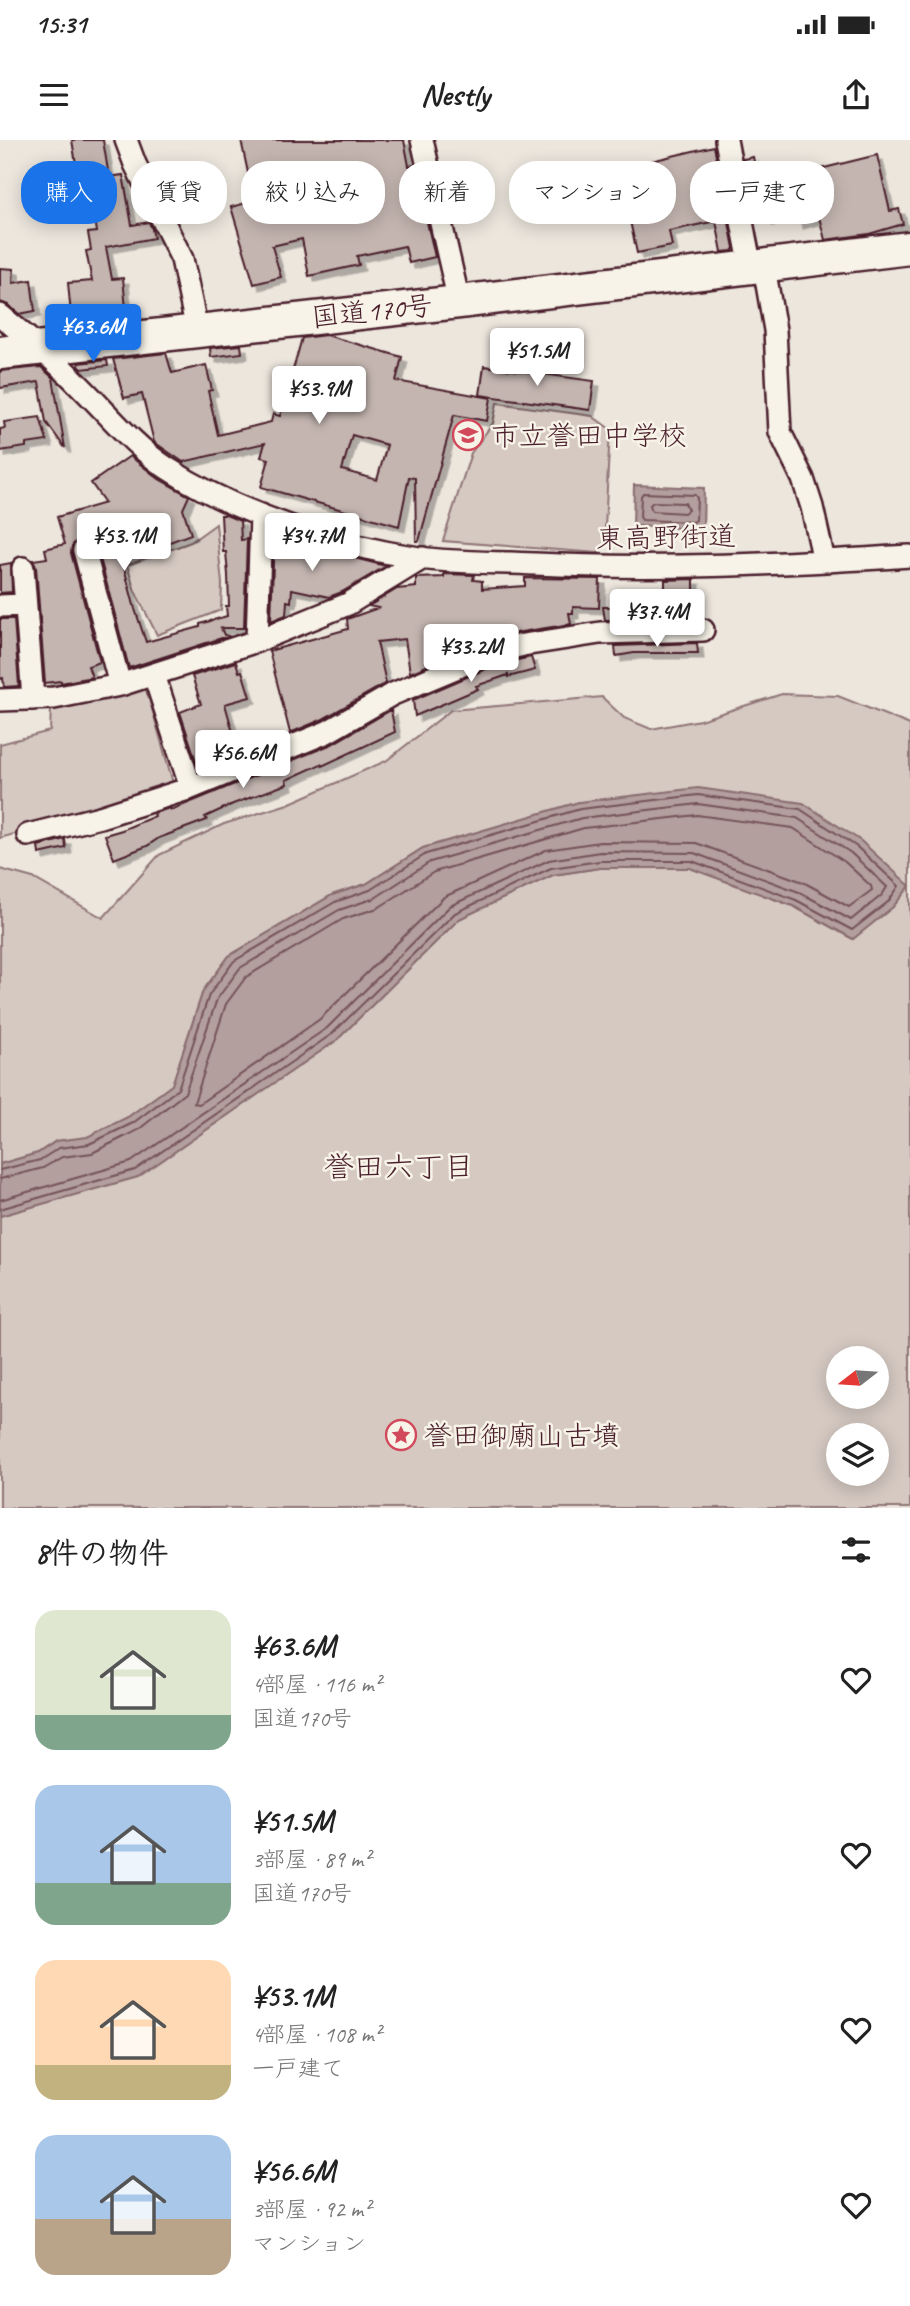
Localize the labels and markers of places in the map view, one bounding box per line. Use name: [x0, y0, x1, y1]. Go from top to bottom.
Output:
pin: ¥63.6M: [36, 304, 150, 364]
pin: ¥51.5M: [480, 328, 594, 388]
pin: ¥53.9M: [262, 366, 376, 426]
school or university icon: 市立誉田中学校: [451, 418, 485, 452]
place label: 市立誉田中学校: [491, 418, 687, 453]
pin: ¥53.1M: [67, 514, 181, 573]
pin: ¥34.7M: [255, 514, 369, 573]
pin: ¥37.4M: [600, 589, 714, 649]
pin: ¥33.2M: [414, 624, 528, 684]
pin: ¥56.6M: [186, 730, 300, 790]
place icon: 誉田御廟山古墳: [384, 1418, 418, 1452]
place label: 誉田御廟山古墳: [424, 1418, 620, 1453]

